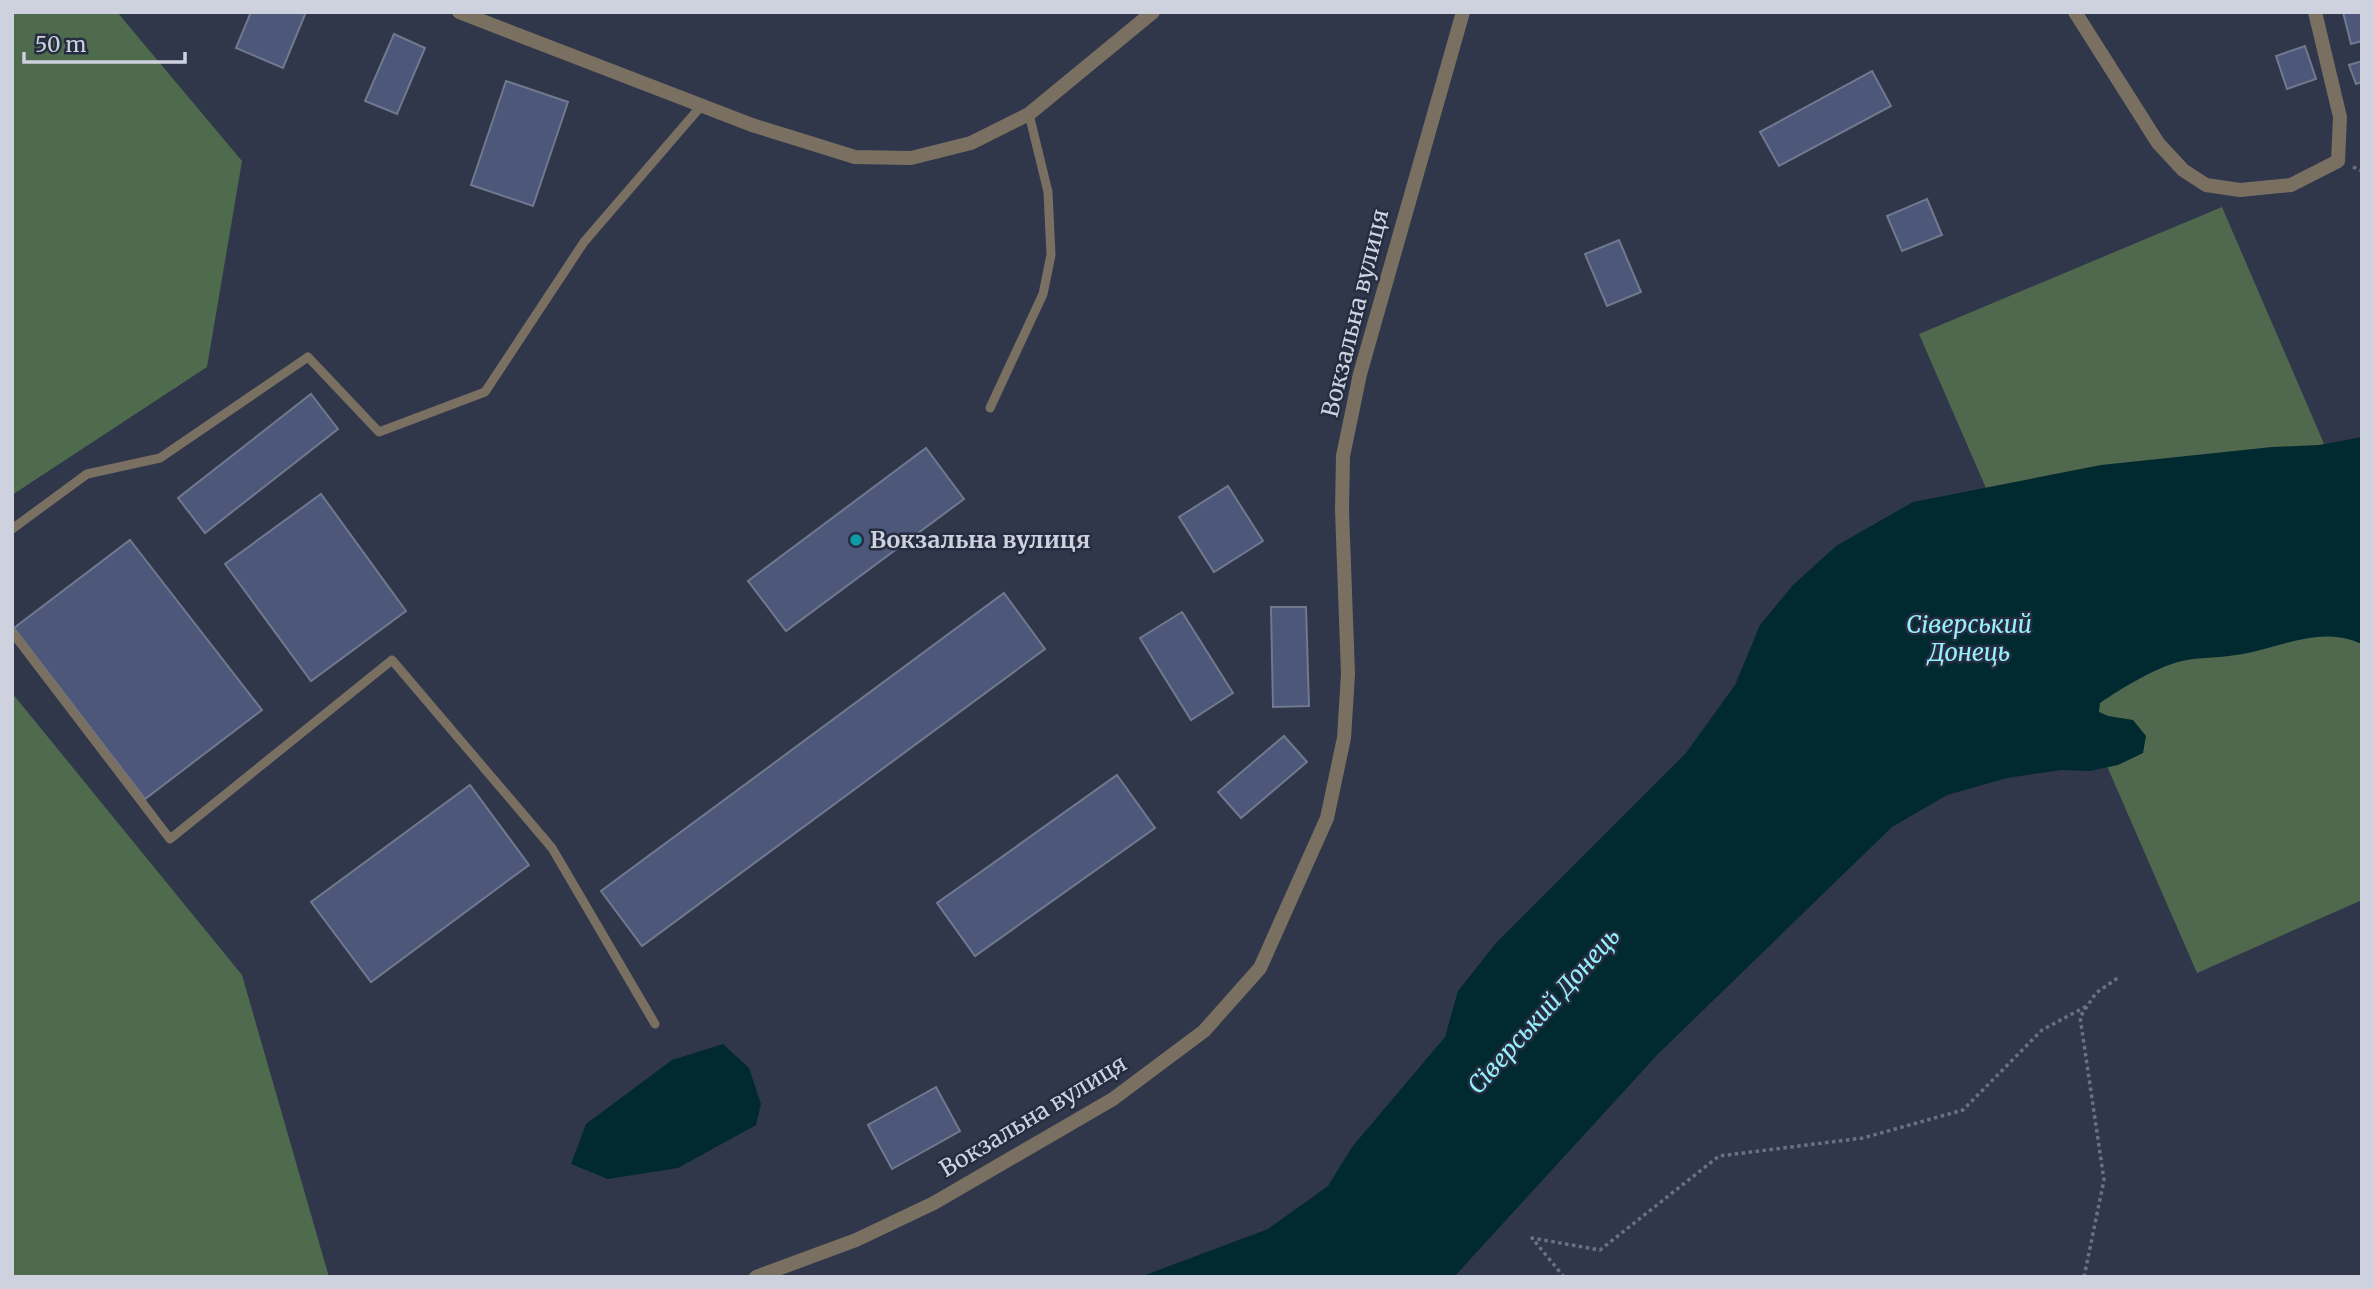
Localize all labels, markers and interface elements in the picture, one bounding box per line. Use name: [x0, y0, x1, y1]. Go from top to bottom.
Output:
scale bar: [24, 21, 186, 65]
text: 50 m: [35, 31, 86, 58]
street label: Вокзальна вулиця: [1315, 206, 1394, 420]
place label: Вокзальна вулиця: [870, 525, 1090, 554]
marker: Вокзальна вулиця: [848, 532, 864, 548]
water label: Сіверський Донець: [1906, 609, 2032, 668]
water label: Сіверський Донець: [1461, 921, 1627, 1100]
street label: Вокзальна вулиця: [934, 1048, 1132, 1183]

